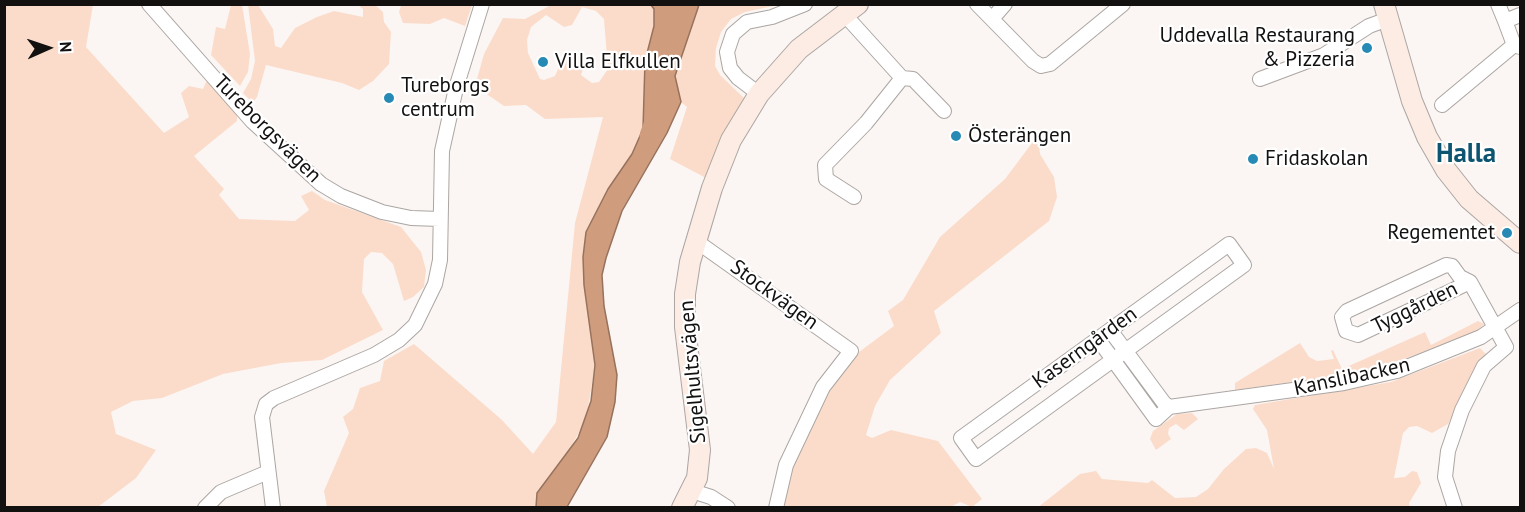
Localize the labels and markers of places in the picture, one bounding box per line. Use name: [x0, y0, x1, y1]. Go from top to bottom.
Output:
place label: Uddevalla Restaurang & Pizzeria: [1160, 23, 1355, 73]
marker: Uddevalla Restaurang & Pizzeria: [1360, 41, 1374, 55]
place label: Villa Elfkullen: [555, 49, 681, 75]
marker: Villa Elfkullen: [536, 55, 550, 69]
place label: Tureborgs centrum: [401, 73, 489, 123]
marker: Tureborgs centrum: [382, 91, 396, 105]
place label: Österängen: [968, 123, 1071, 149]
marker: Österängen: [949, 129, 963, 143]
place label: Fridaskolan: [1265, 146, 1368, 172]
marker: Fridaskolan: [1246, 152, 1260, 166]
place label: Regementet: [1387, 220, 1495, 246]
marker: Regementet: [1500, 226, 1514, 240]

